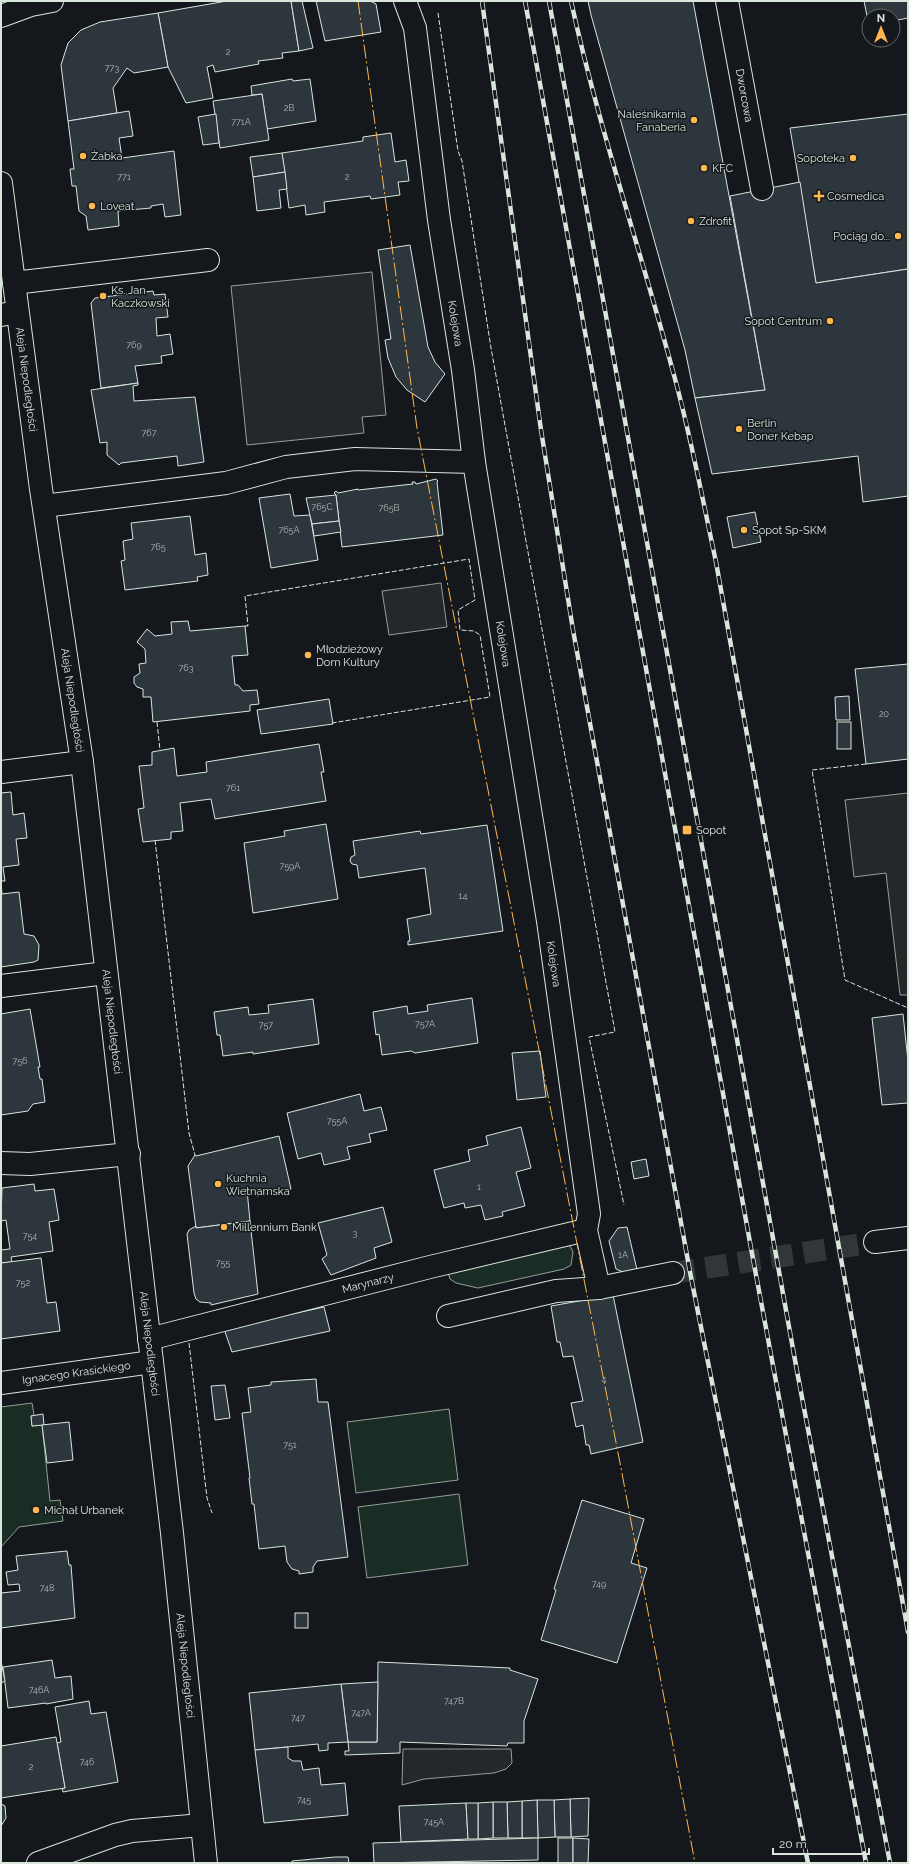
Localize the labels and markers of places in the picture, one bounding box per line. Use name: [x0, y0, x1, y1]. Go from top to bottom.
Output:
place label: Naleśnikarnia Fanaberia: [618, 108, 686, 134]
marker: Naleśnikarnia Fanaberia: [689, 115, 699, 125]
place label: Żabka: [91, 150, 123, 163]
marker: Żabka: [78, 151, 88, 161]
place label: Sopoteka: [797, 152, 845, 165]
marker: Sopoteka: [848, 153, 858, 163]
place label: KFC: [712, 162, 733, 175]
marker: KFC: [699, 163, 709, 173]
place label: Cosmedica: [827, 190, 884, 203]
marker: Cosmedica: [814, 191, 824, 201]
place label: Loveat: [100, 200, 135, 213]
marker: Loveat: [87, 201, 97, 211]
place label: Zdrofit: [699, 215, 732, 228]
marker: Zdrofit: [686, 216, 696, 226]
place label: Pociąg do...: [833, 230, 890, 243]
marker: Pociąg do...: [893, 231, 903, 241]
place label: Ks. Jan Kaczkowski: [111, 284, 170, 310]
marker: Ks. Jan Kaczkowski: [98, 291, 108, 301]
place label: Sopot Centrum: [744, 315, 822, 328]
marker: Sopot Centrum: [825, 316, 835, 326]
place label: Berlin Doner Kebap: [747, 417, 814, 443]
marker: Berlin Doner Kebap: [734, 424, 744, 434]
place label: Sopot Sp-SKM: [752, 524, 826, 537]
marker: Sopot Sp-SKM: [739, 525, 749, 535]
place label: Młodzieżowy Dom Kultury: [316, 643, 383, 669]
marker: Młodzieżowy Dom Kultury: [303, 650, 313, 660]
marker: Sopot: [681, 824, 693, 836]
place label: Sopot: [696, 824, 726, 837]
place label: Kuchnia Wietnamska: [226, 1172, 290, 1198]
marker: Kuchnia Wietnamska: [213, 1179, 223, 1189]
place label: Millennium Bank: [232, 1221, 317, 1234]
marker: Millennium Bank: [219, 1222, 229, 1232]
place label: Michał Urbanek: [44, 1504, 124, 1517]
marker: Michał Urbanek: [31, 1505, 41, 1515]

